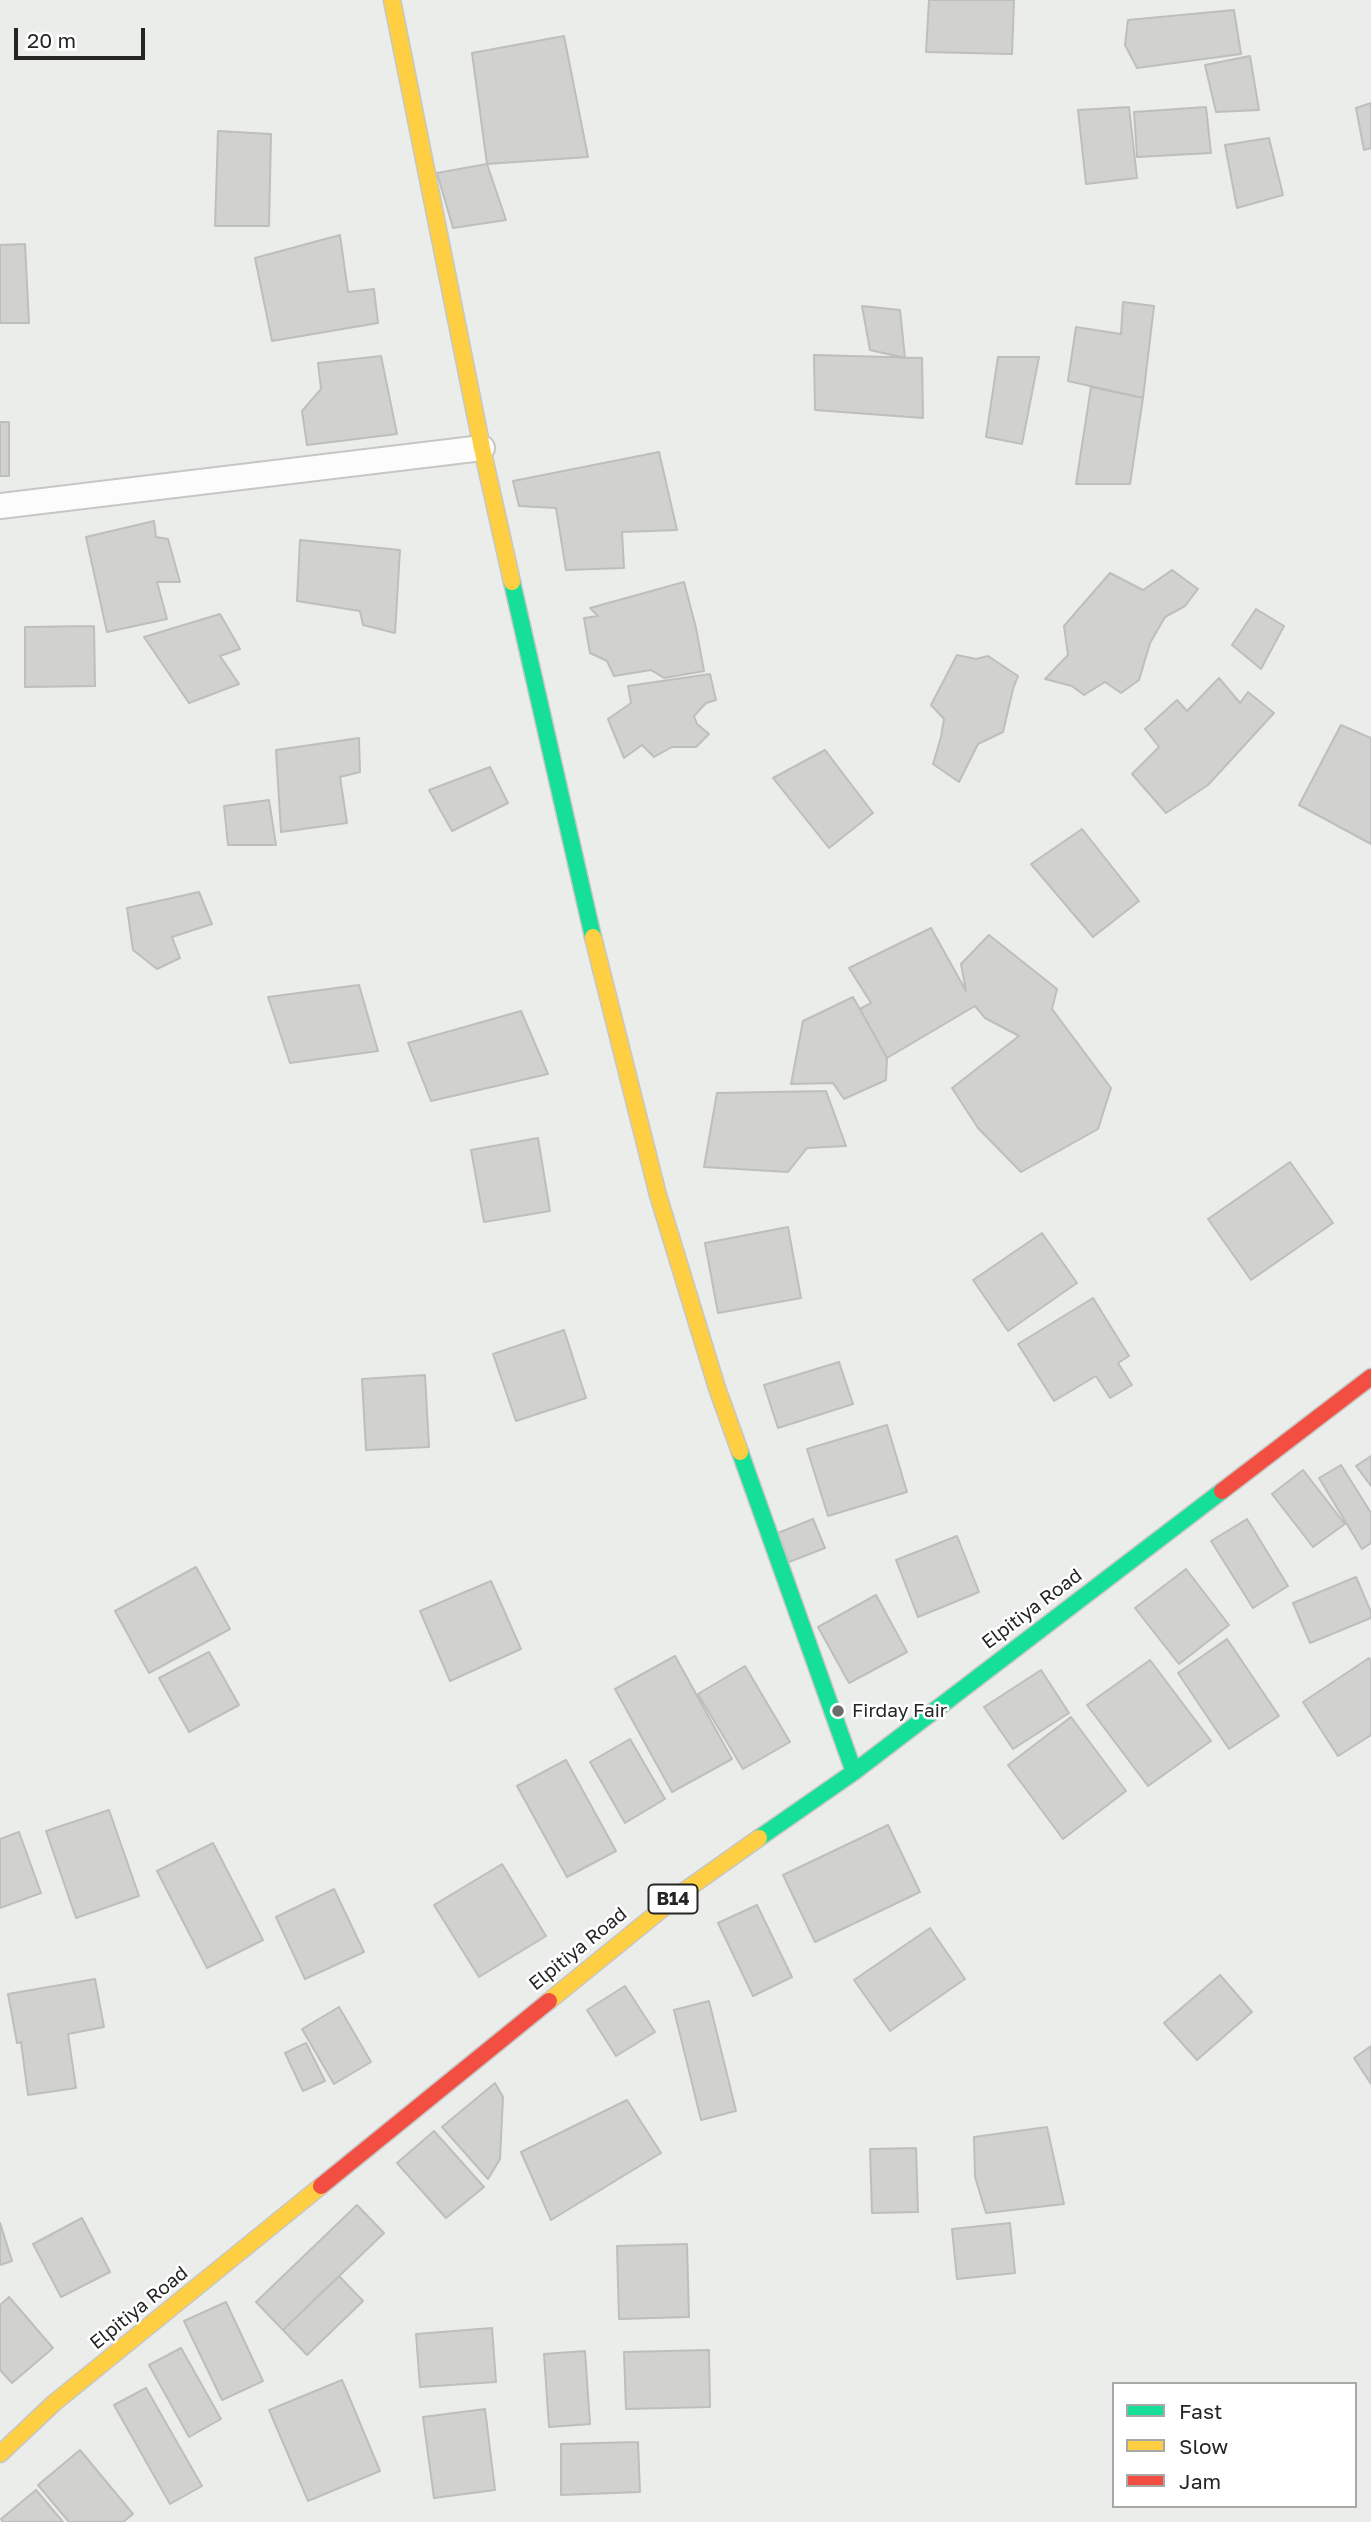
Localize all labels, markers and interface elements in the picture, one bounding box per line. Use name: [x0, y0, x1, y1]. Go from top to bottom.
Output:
scale bar: [18, 14, 149, 58]
text: 20 m: [27, 27, 76, 53]
street label: Elpitiya Road: [978, 1564, 1086, 1654]
place label: Firday Fair: [852, 1700, 947, 1722]
marker: Firday Fair: [830, 1703, 846, 1719]
road number: B14: [648, 1884, 698, 1913]
street label: Elpitiya Road: [524, 1903, 632, 1995]
street label: Elpitiya Road: [85, 2262, 193, 2354]
legend: [1112, 2382, 1357, 2508]
text: Fast: [1179, 2398, 1222, 2424]
text: Slow: [1179, 2433, 1228, 2459]
text: Jam: [1179, 2468, 1221, 2494]

